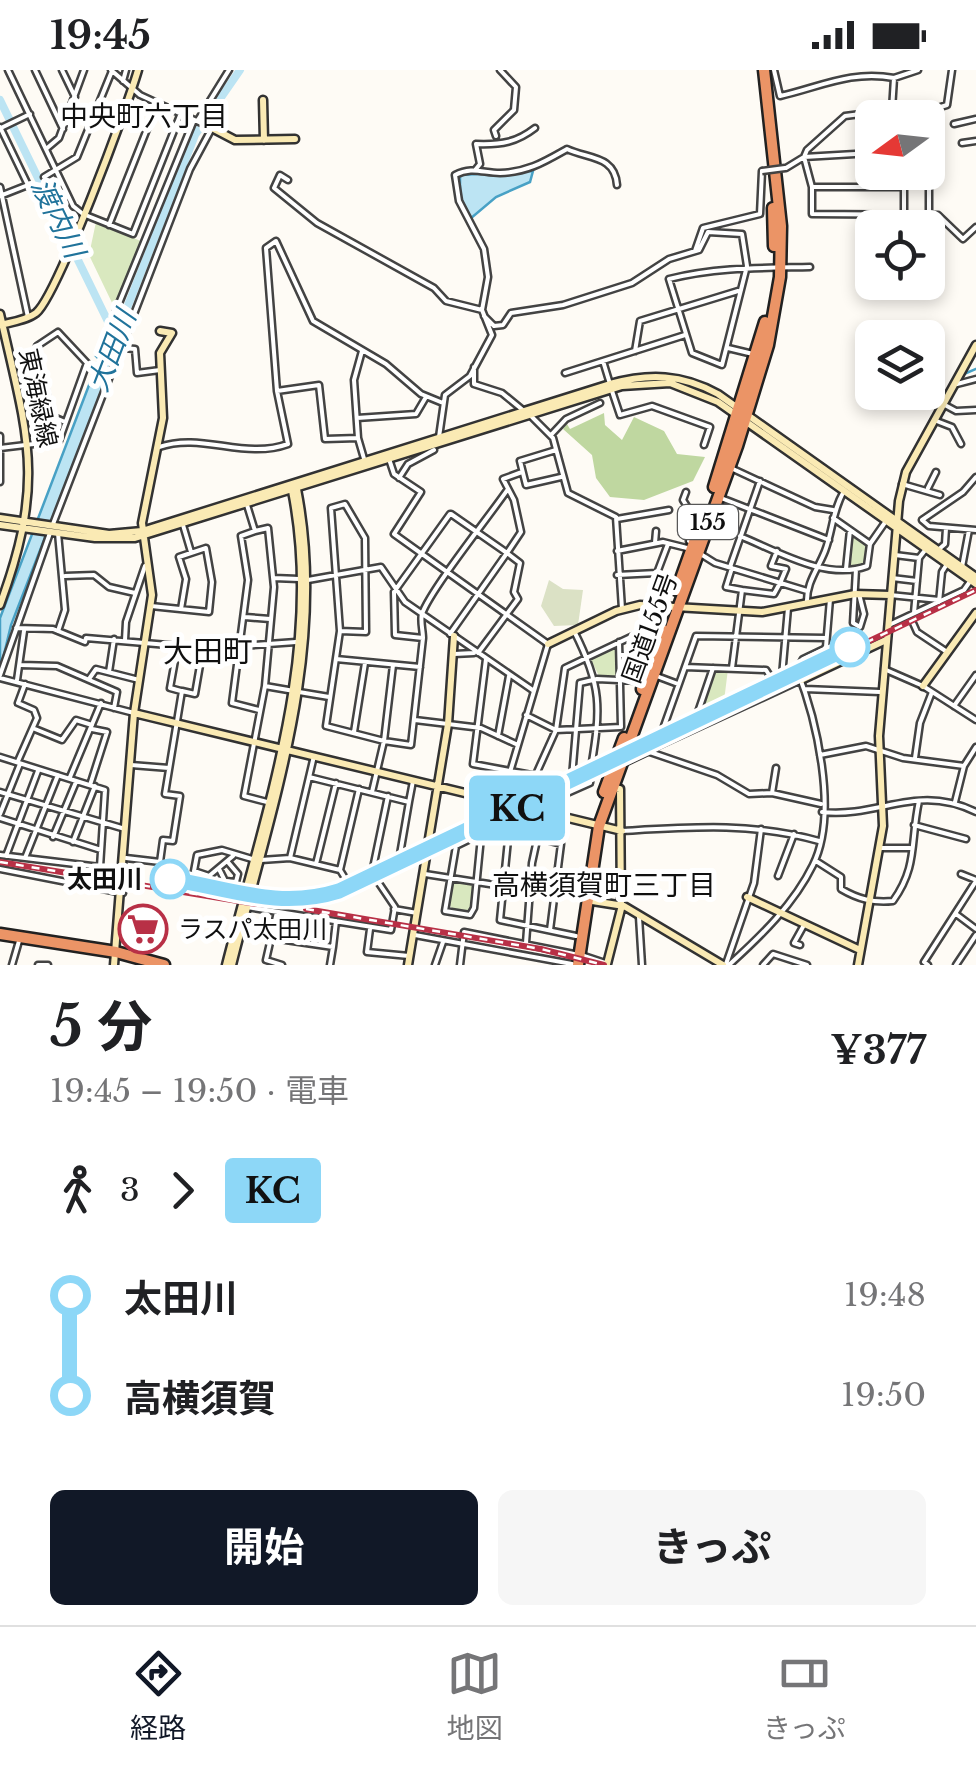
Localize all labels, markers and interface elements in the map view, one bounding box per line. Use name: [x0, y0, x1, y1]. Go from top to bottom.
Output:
text: 19:45: [50, 12, 151, 59]
district label: 中央町六丁目: [60, 99, 228, 134]
north arrow: [855, 100, 945, 190]
map controls: [855, 100, 945, 410]
water label: 渡内川: [24, 173, 93, 266]
button: locate: [855, 210, 945, 300]
water label: 大田川: [81, 303, 144, 396]
button: layers: [855, 320, 945, 410]
street label: 東海緑線: [12, 346, 64, 450]
road number: 155: [678, 505, 738, 539]
street label: 国道155号: [616, 569, 684, 687]
unlabelled marker: [831, 628, 869, 666]
district label: 大田町: [163, 633, 253, 670]
line badge: KC: [472, 776, 562, 840]
text: KC: [489, 787, 545, 830]
marker: 太田川: [151, 860, 189, 898]
place label: 太田川: [67, 864, 142, 895]
district label: 高横須賀町三丁目: [492, 868, 716, 903]
supermarket icon: ラスパ太田川: [117, 903, 169, 955]
place label: ラスパ太田川: [178, 914, 328, 945]
text: 5 分: [50, 993, 152, 1061]
text: ¥377: [830, 1027, 926, 1074]
text: 19:45 – 19:50 · 電車: [50, 1071, 349, 1111]
icon: walk: [50, 1163, 105, 1218]
icon: forward: [155, 1163, 210, 1218]
text: KC: [245, 1169, 301, 1212]
text: 3: [120, 1170, 140, 1210]
text: 太田川: [124, 1275, 238, 1322]
text: 19:48: [844, 1275, 926, 1315]
text: 高横須賀: [124, 1375, 276, 1422]
text: 19:50: [841, 1375, 926, 1415]
button: 開始: [50, 1490, 478, 1605]
button: きっぷ: [498, 1490, 926, 1605]
tab: 経路: [130, 1646, 186, 1746]
tab: 地図: [447, 1646, 503, 1746]
tab: きっぷ: [763, 1646, 846, 1746]

